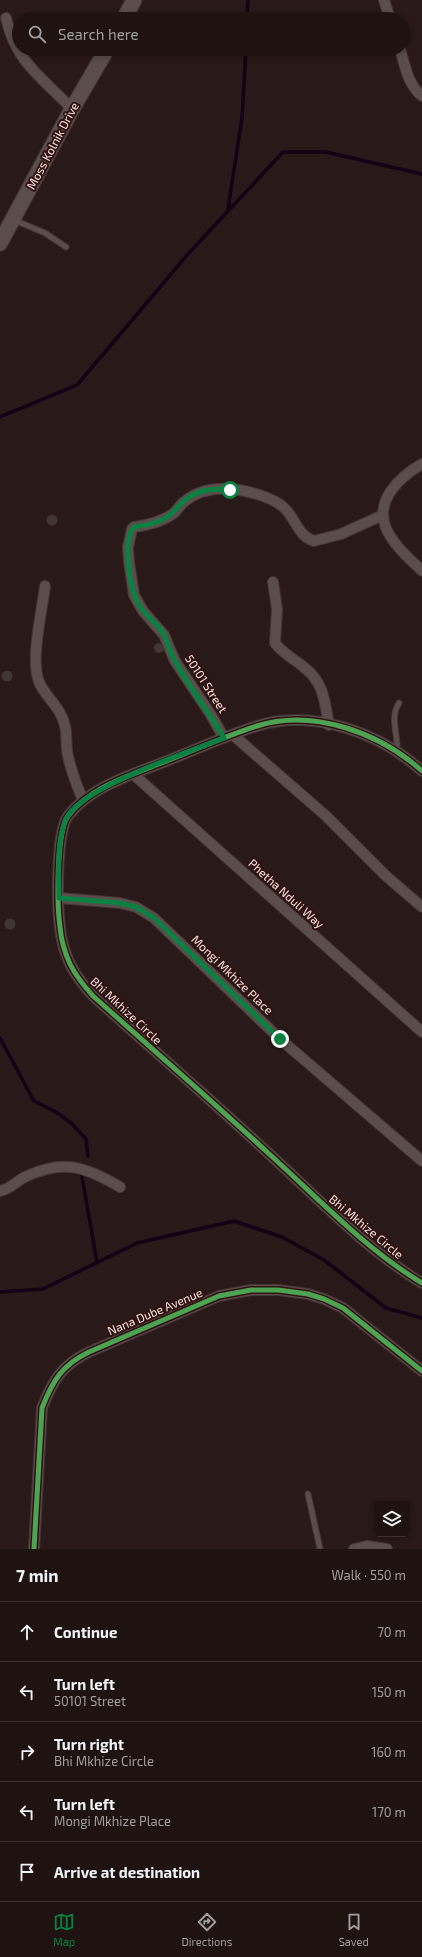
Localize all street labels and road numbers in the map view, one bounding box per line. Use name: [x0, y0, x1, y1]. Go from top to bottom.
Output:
street label: Moss Kolnik Drive: [23, 100, 81, 191]
street label: 50101 Street: [183, 652, 231, 716]
street label: Phetha Nduli Way: [246, 856, 328, 931]
street label: Mongi Mkhize Place: [189, 932, 276, 1017]
street label: Bhi Mkhize Circle: [88, 974, 165, 1047]
street label: Bhi Mkhize Circle: [327, 1191, 406, 1261]
street label: Nana Dube Avenue: [105, 1285, 204, 1337]

